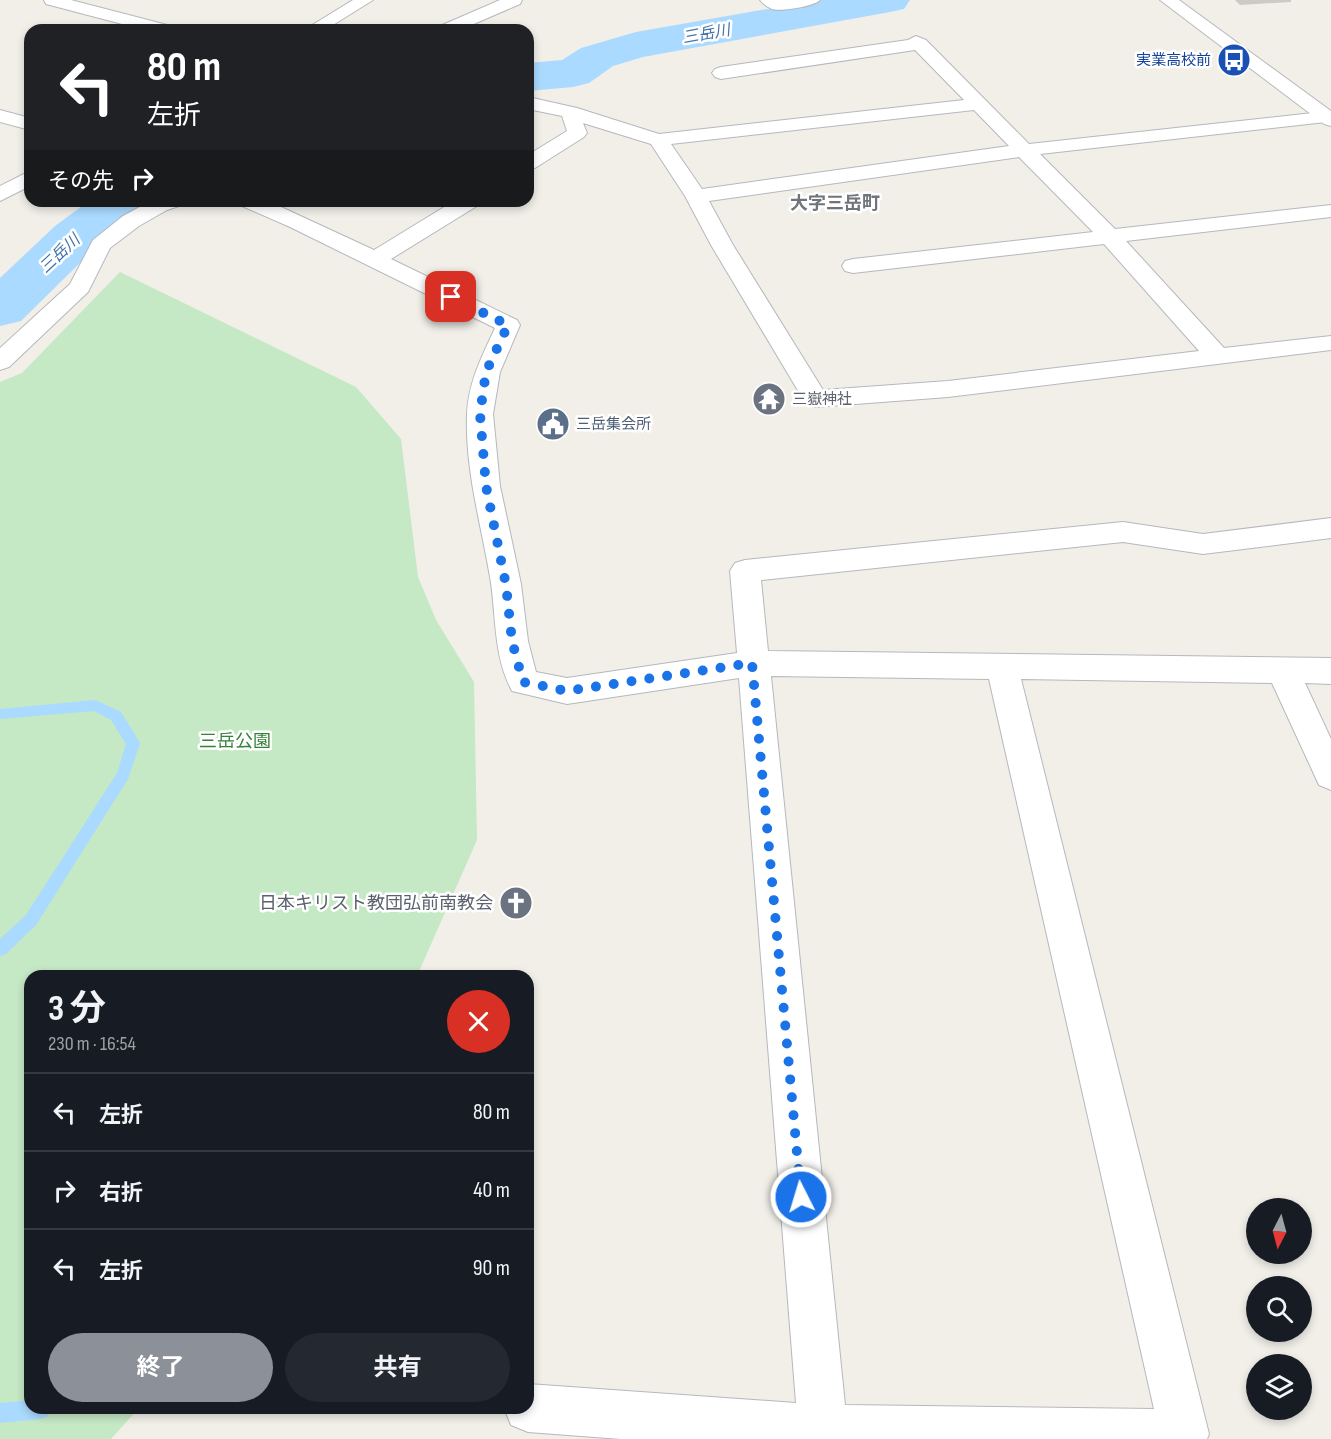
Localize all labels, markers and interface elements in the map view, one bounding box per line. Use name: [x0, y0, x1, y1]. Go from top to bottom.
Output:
water label: 三岳川: [681, 21, 734, 48]
text: 80 m: [147, 42, 221, 93]
bus stop icon: 実業高校前: [1216, 42, 1252, 78]
icon: left: [48, 48, 126, 126]
place label: 実業高校前: [1136, 51, 1211, 70]
text: 左折: [147, 100, 201, 132]
icon: right: [126, 162, 159, 195]
text: その先: [48, 168, 114, 195]
district label: 大字三岳町: [790, 193, 880, 214]
water label: 三岳川: [36, 229, 86, 277]
pin: [425, 271, 476, 322]
icon: arrive: [434, 280, 467, 313]
temple icon: 三嶽神社: [751, 381, 787, 417]
place label: 三嶽神社: [792, 390, 852, 409]
public building icon: 三岳集会所: [535, 406, 571, 442]
place label: 三岳集会所: [576, 415, 651, 434]
park label: 三岳公園: [199, 731, 271, 752]
church icon: 日本キリスト教団弘前南教会: [498, 885, 534, 921]
place label: 日本キリスト教団弘前南教会: [259, 893, 493, 914]
text: 3 分: [48, 988, 106, 1031]
button: close: [447, 990, 510, 1053]
text: 230 m · 16:54: [48, 1032, 136, 1056]
icon: left: [48, 1096, 81, 1129]
text: 80 m: [473, 1099, 510, 1126]
text: 左折: [99, 1102, 143, 1129]
position arrow: [769, 1165, 833, 1229]
icon: right: [48, 1174, 81, 1207]
text: 40 m: [473, 1177, 510, 1204]
text: 右折: [99, 1180, 143, 1207]
north arrow: [1246, 1198, 1312, 1264]
map controls: [1246, 1198, 1312, 1420]
icon: left: [48, 1252, 81, 1285]
text: 90 m: [473, 1255, 510, 1282]
text: 左折: [99, 1258, 143, 1285]
button: search: [1246, 1276, 1312, 1342]
button: 終了: [48, 1333, 273, 1402]
button: 共有: [285, 1333, 510, 1402]
button: layers: [1246, 1354, 1312, 1420]

